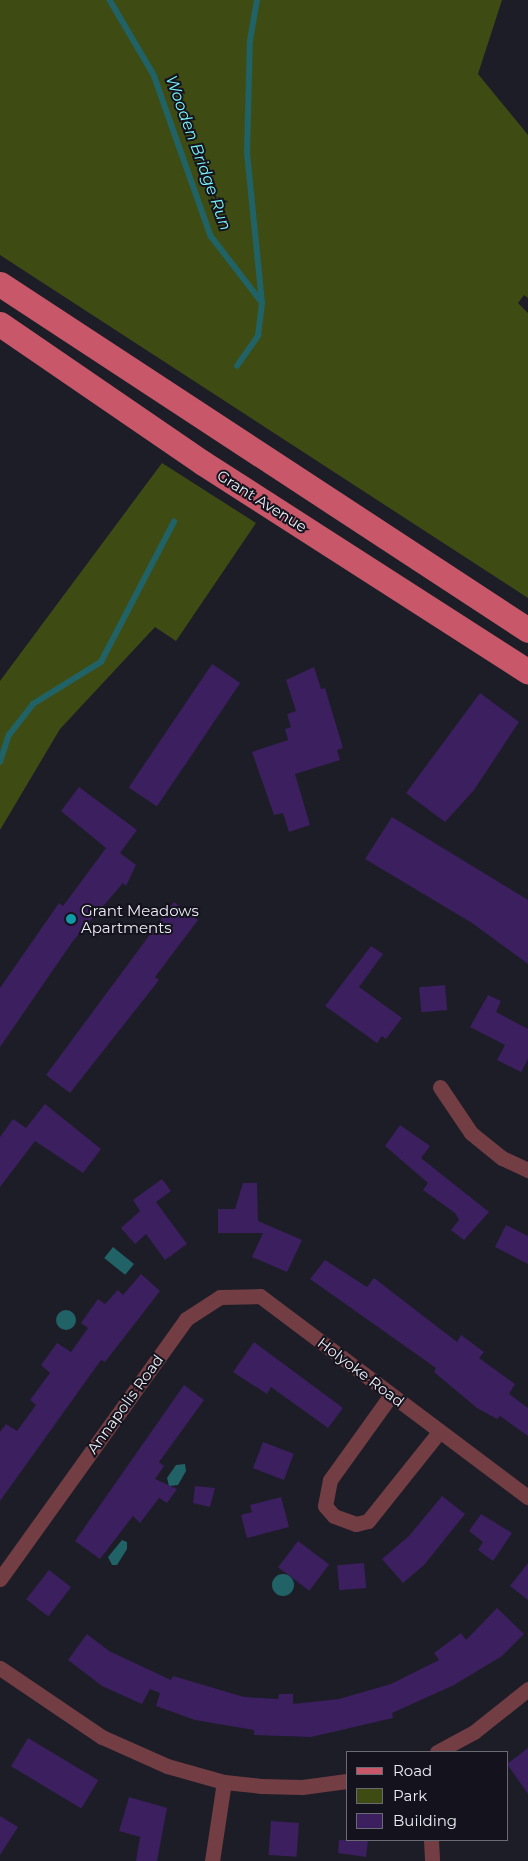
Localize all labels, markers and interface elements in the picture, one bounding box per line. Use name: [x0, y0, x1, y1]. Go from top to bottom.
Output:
water label: Wooden Bridge Run: [161, 73, 235, 233]
street label: Grant Avenue: [214, 466, 310, 536]
place label: Grant Meadows Apartments: [81, 901, 199, 936]
marker: Grant Meadows Apartments: [65, 913, 77, 925]
street label: Holyoke Road: [314, 1334, 408, 1410]
street label: Annapolis Road: [83, 1351, 167, 1457]
legend: [346, 1751, 508, 1841]
text: Road: [393, 1761, 432, 1780]
text: Park: [393, 1786, 427, 1805]
text: Building: [393, 1811, 457, 1830]

